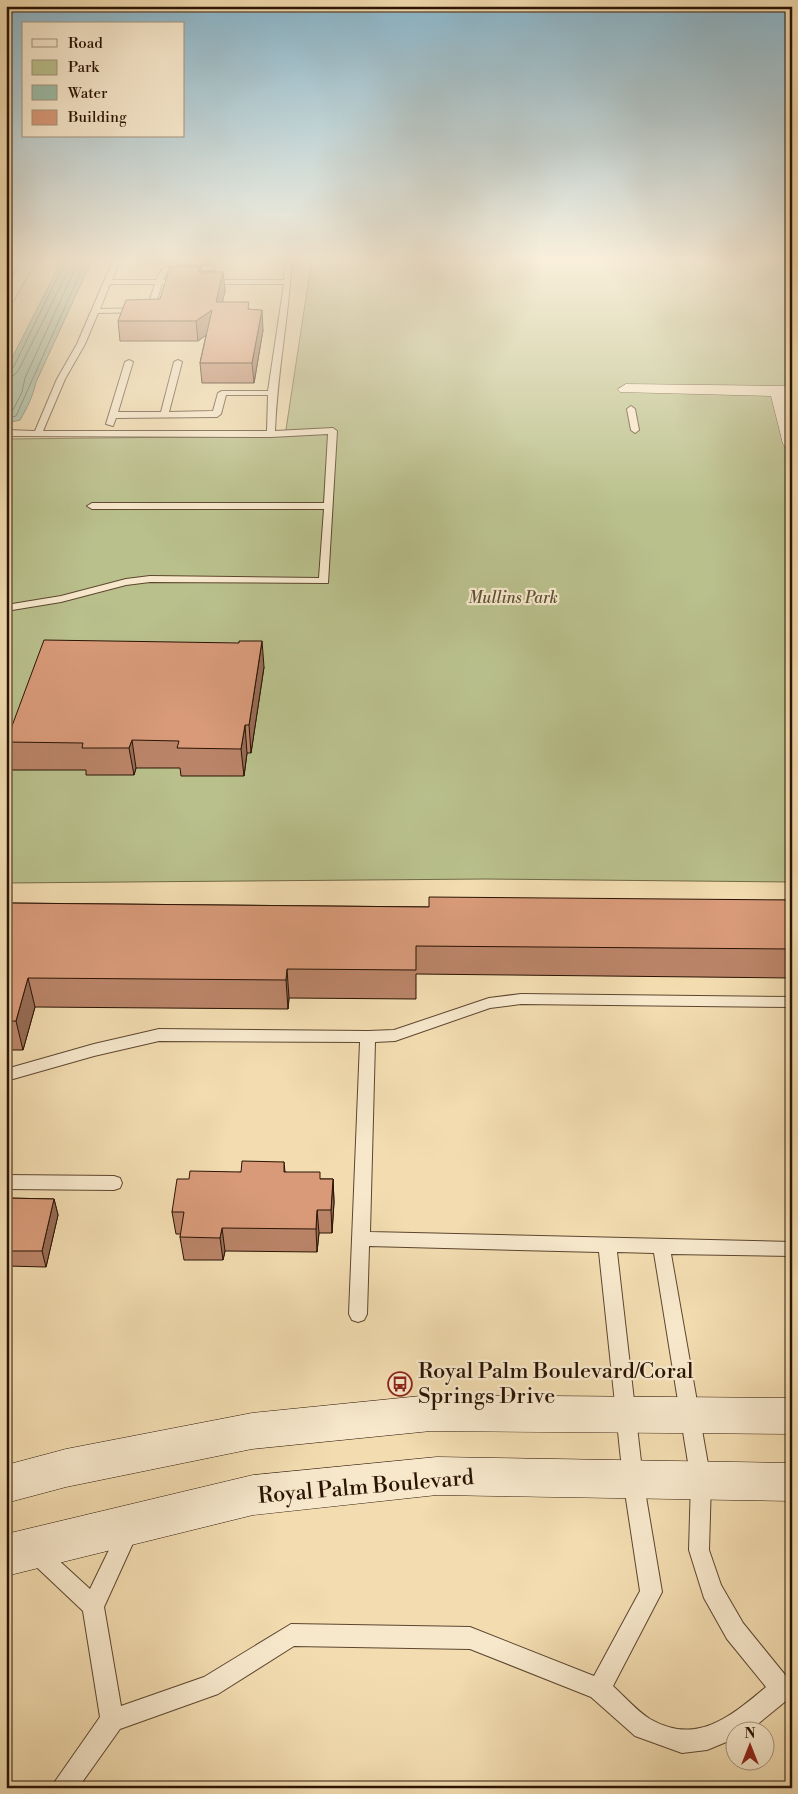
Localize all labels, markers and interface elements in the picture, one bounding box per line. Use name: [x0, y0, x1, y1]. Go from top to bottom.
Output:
legend: [22, 22, 185, 138]
text: Road: [68, 34, 103, 53]
text: Park: [68, 58, 100, 77]
text: Water: [67, 84, 108, 103]
text: Building: [67, 108, 127, 127]
park label: Mullins Park: [468, 588, 558, 608]
place label: Royal Palm Boulevard/Coral Springs Drive: [418, 1358, 694, 1410]
bus stop icon: Royal Palm Boulevard/Coral Springs Drive: [387, 1371, 413, 1397]
street label: Royal Palm Boulevard: [257, 1464, 476, 1510]
north arrow: [726, 1722, 776, 1772]
text: N: [744, 1725, 756, 1743]

